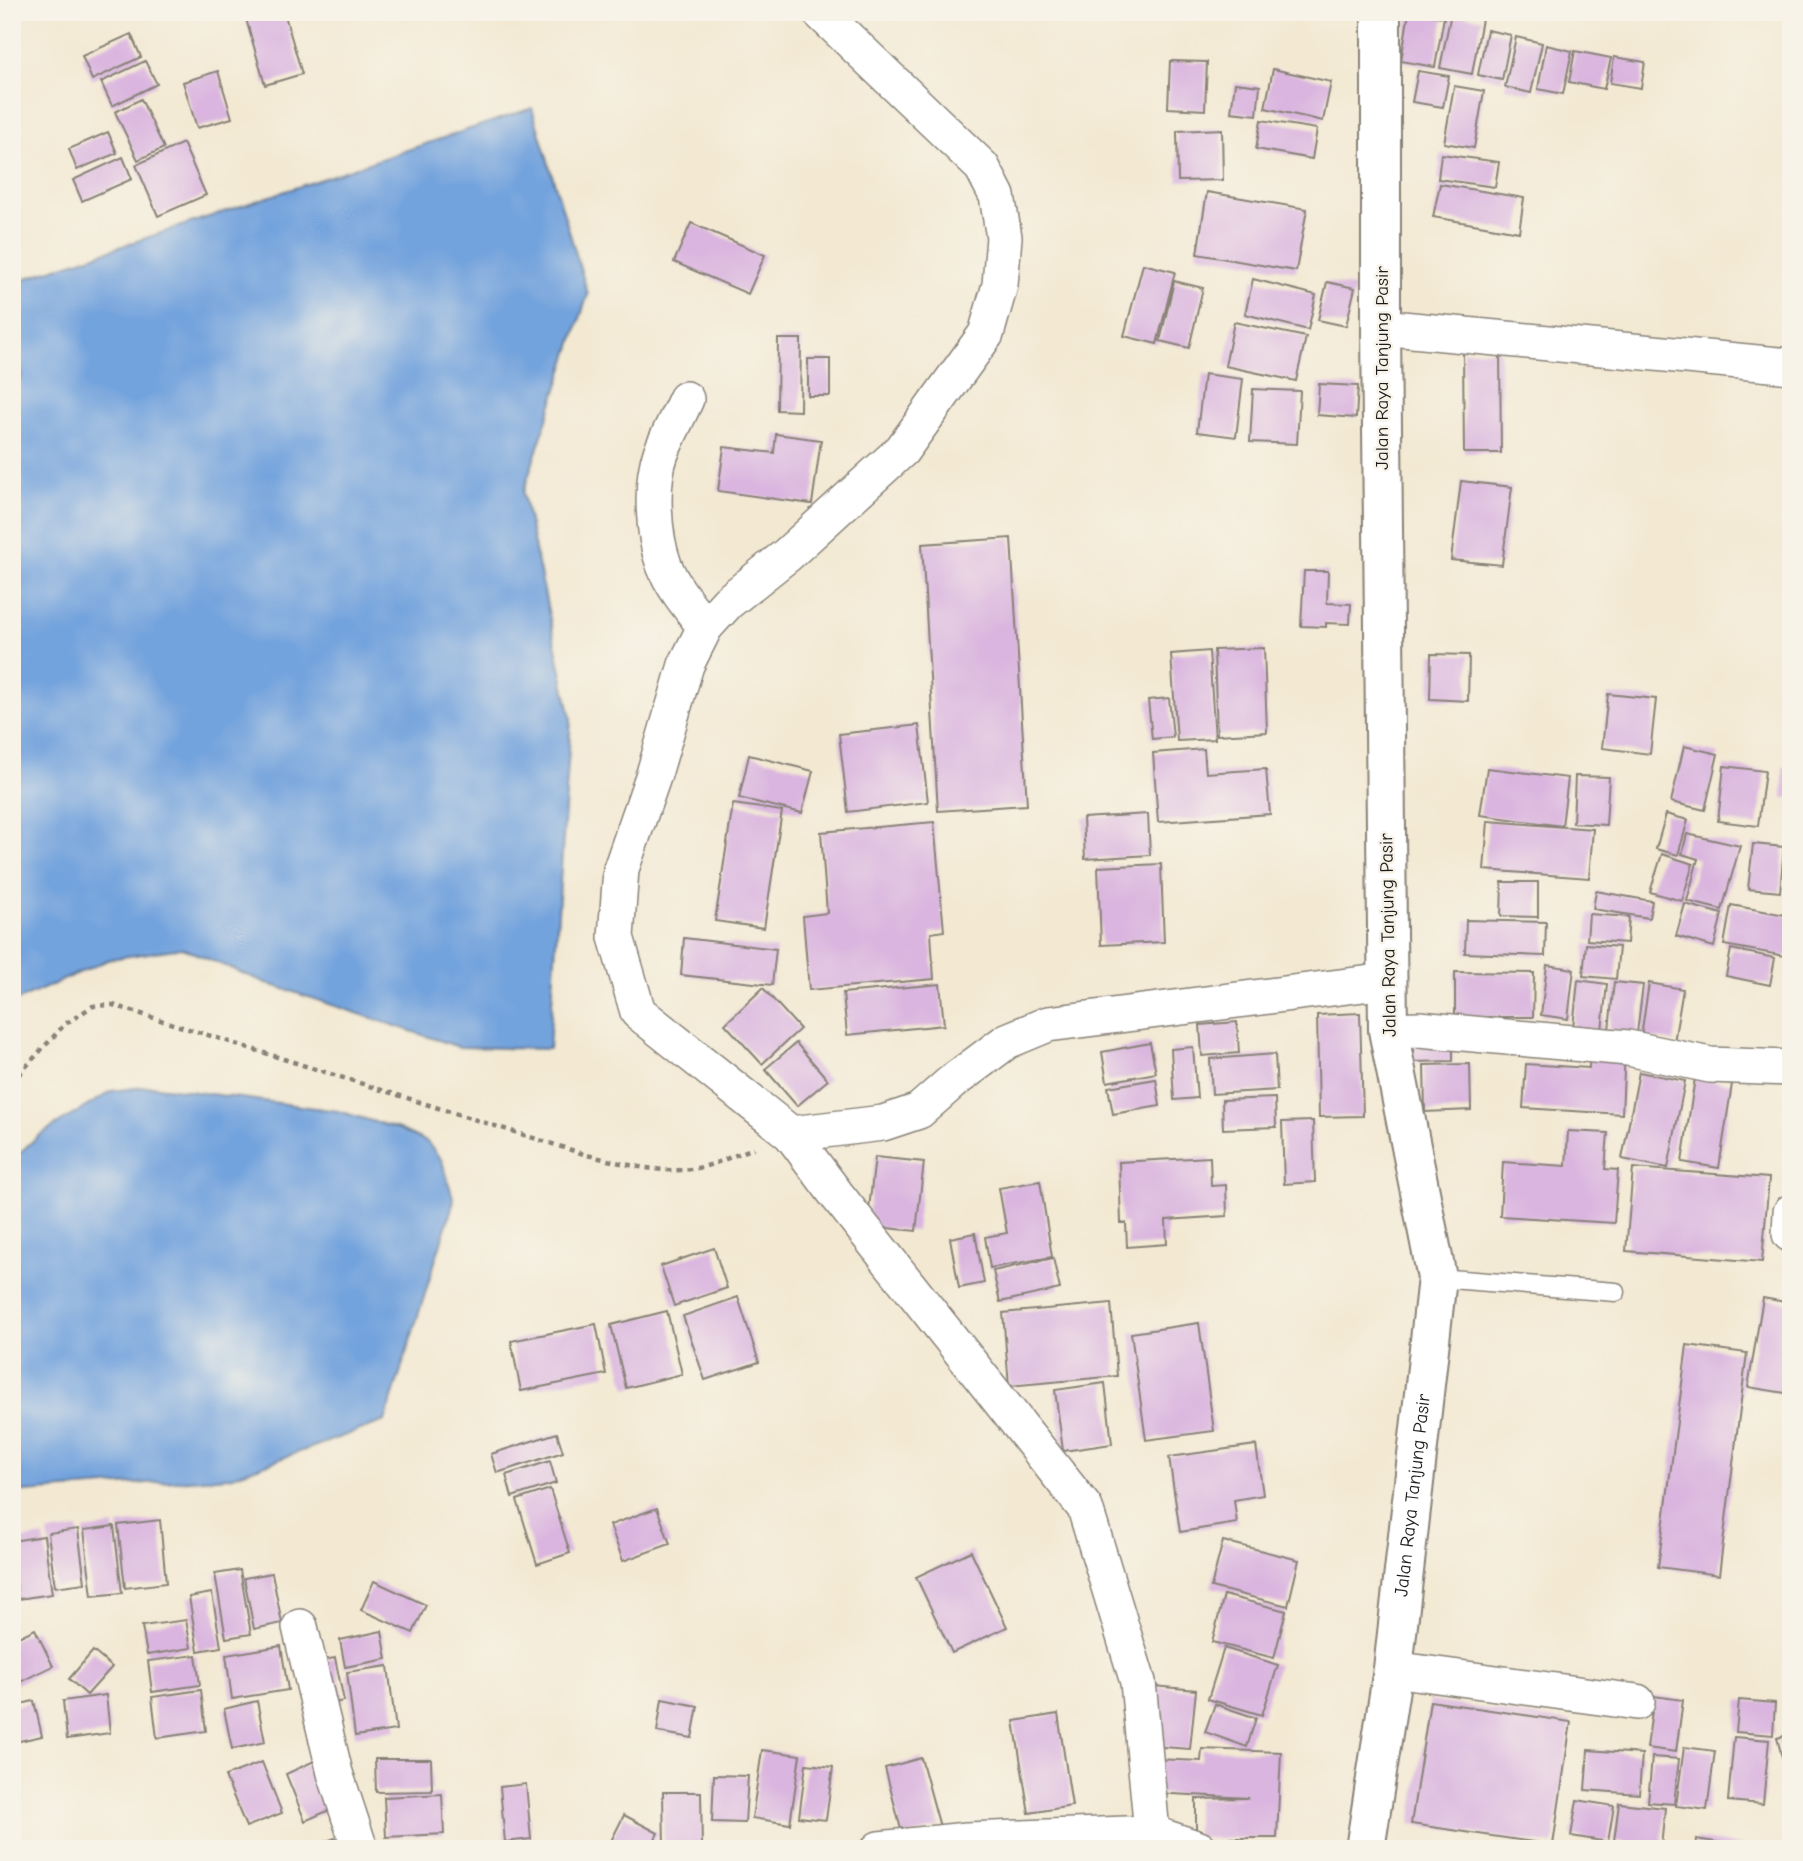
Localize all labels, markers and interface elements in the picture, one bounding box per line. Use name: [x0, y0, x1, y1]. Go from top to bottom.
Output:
street label: Jalan Raya Tanjung Pasir: [1371, 266, 1393, 470]
street label: Jalan Raya Tanjung Pasir: [1375, 833, 1401, 1037]
street label: Jalan Raya Tanjung Pasir: [1390, 1392, 1435, 1598]

